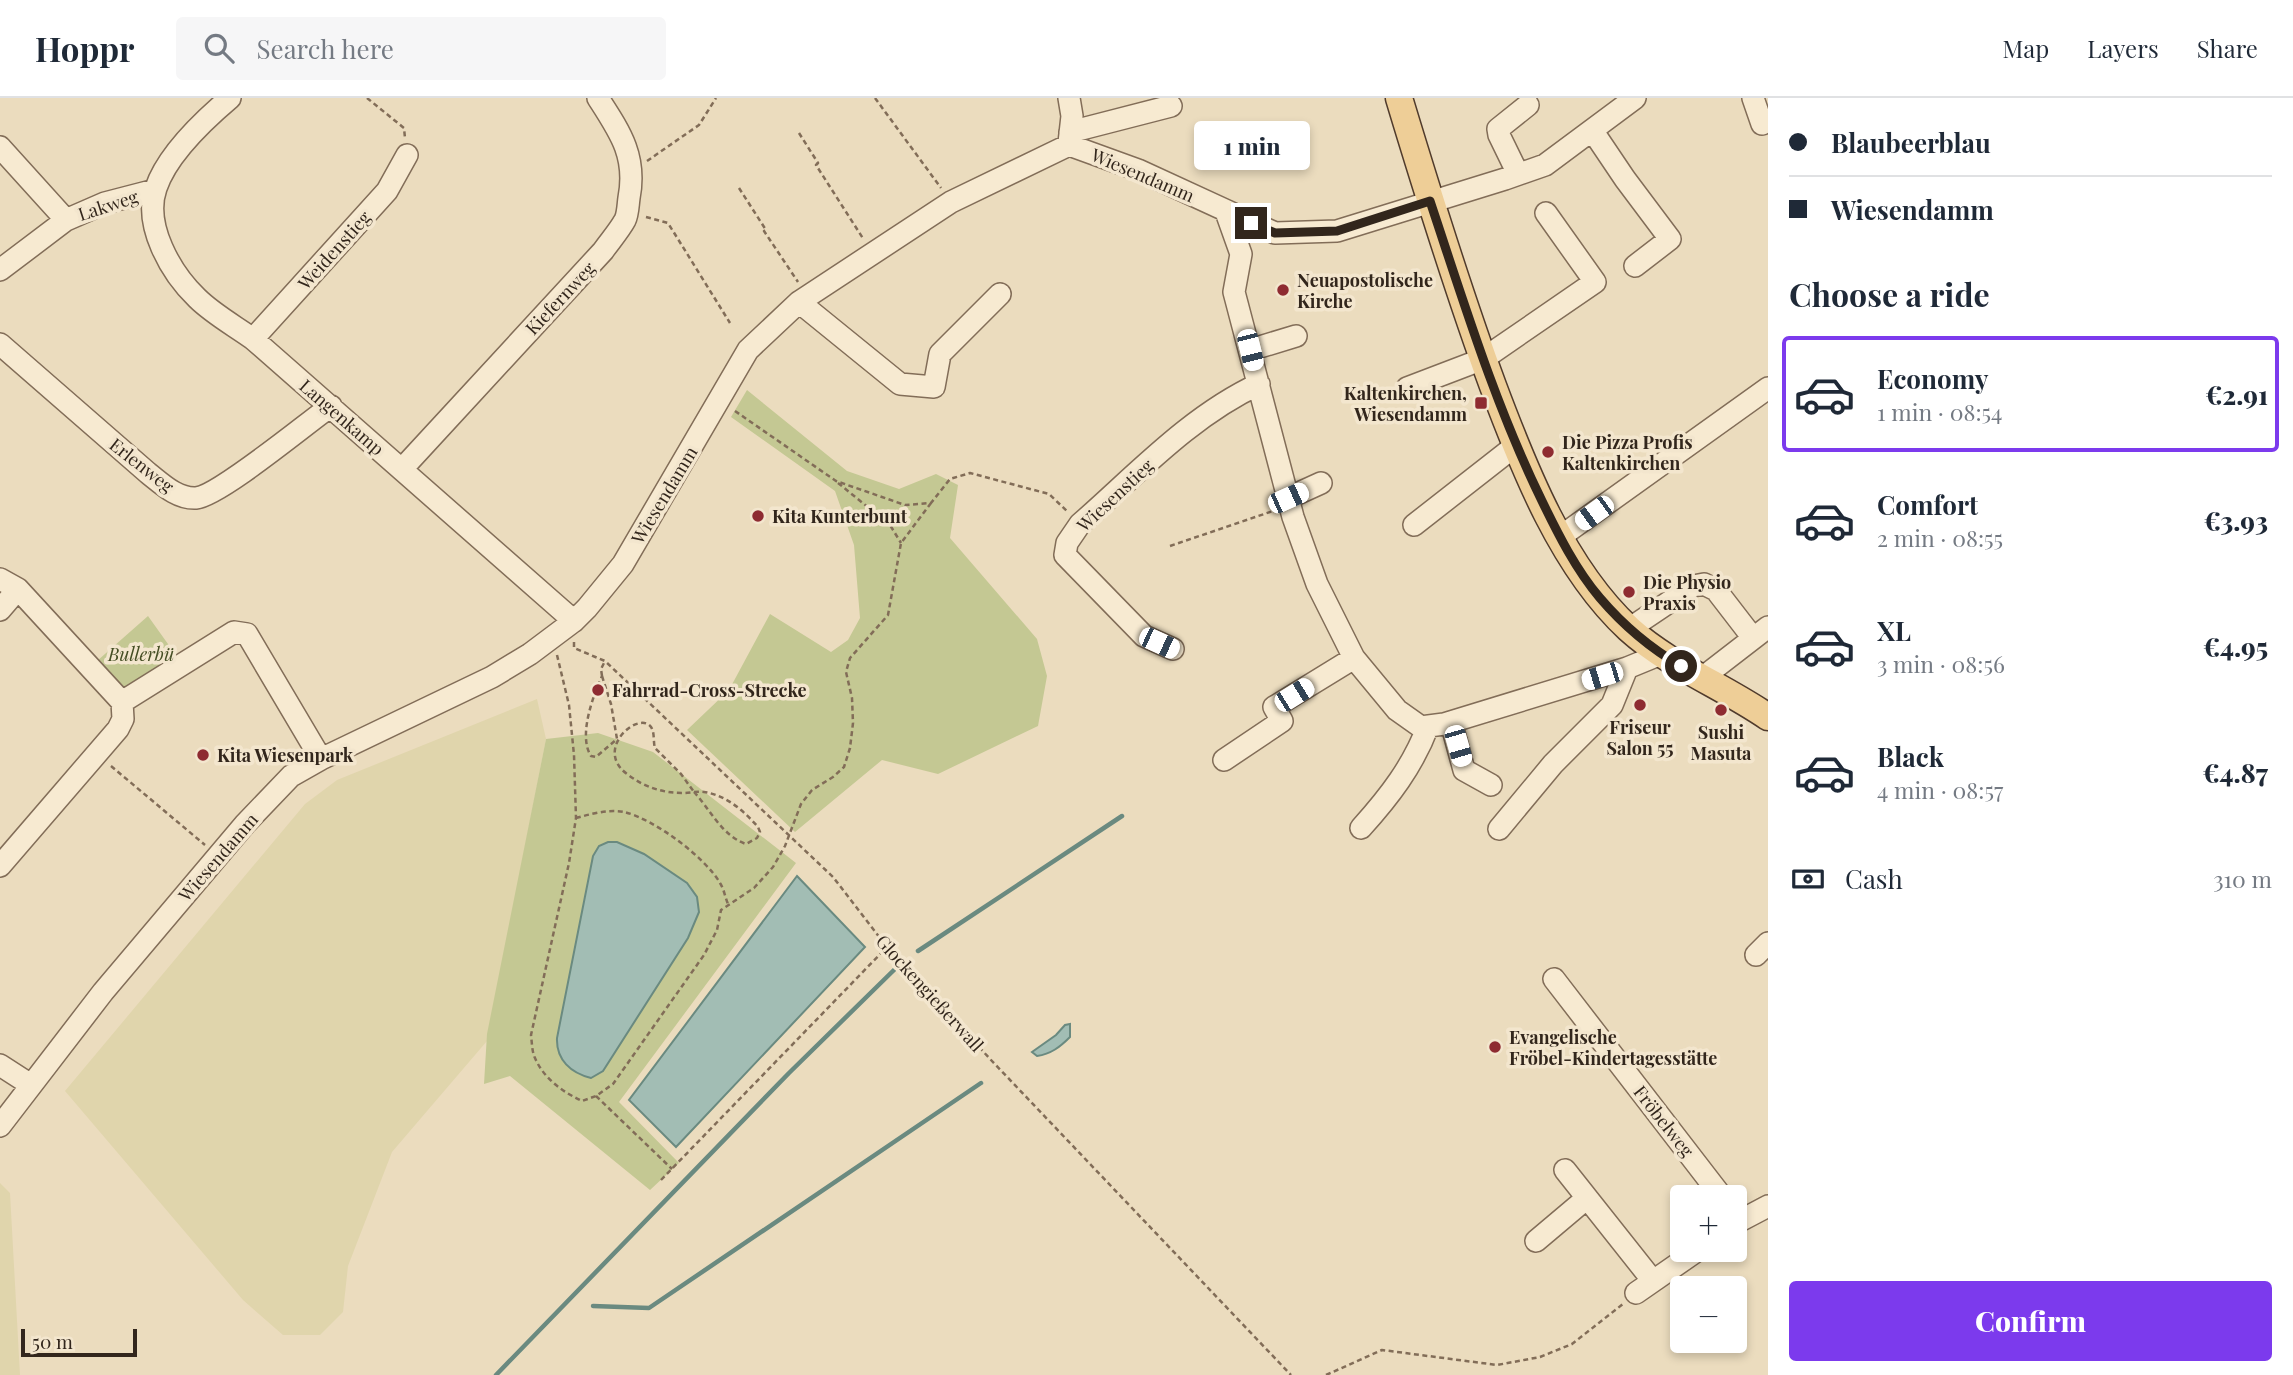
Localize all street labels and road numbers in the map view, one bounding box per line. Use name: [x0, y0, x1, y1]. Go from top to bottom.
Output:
street label: Wiesendamm: [1087, 142, 1198, 207]
street label: Lakweg: [75, 184, 142, 226]
street label: Weidenstieg: [292, 205, 376, 295]
street label: Kiefernweg: [520, 256, 600, 340]
street label: Langenkamp: [295, 374, 389, 460]
street label: Erlenweg: [105, 432, 180, 498]
street label: Wiesendamm: [625, 442, 702, 549]
street label: Wiesenstieg: [1071, 453, 1159, 537]
street label: Wiesendamm: [172, 808, 263, 907]
street label: Glockengießerwall: [871, 929, 989, 1057]
street label: Fröbelweg: [1629, 1080, 1700, 1162]

